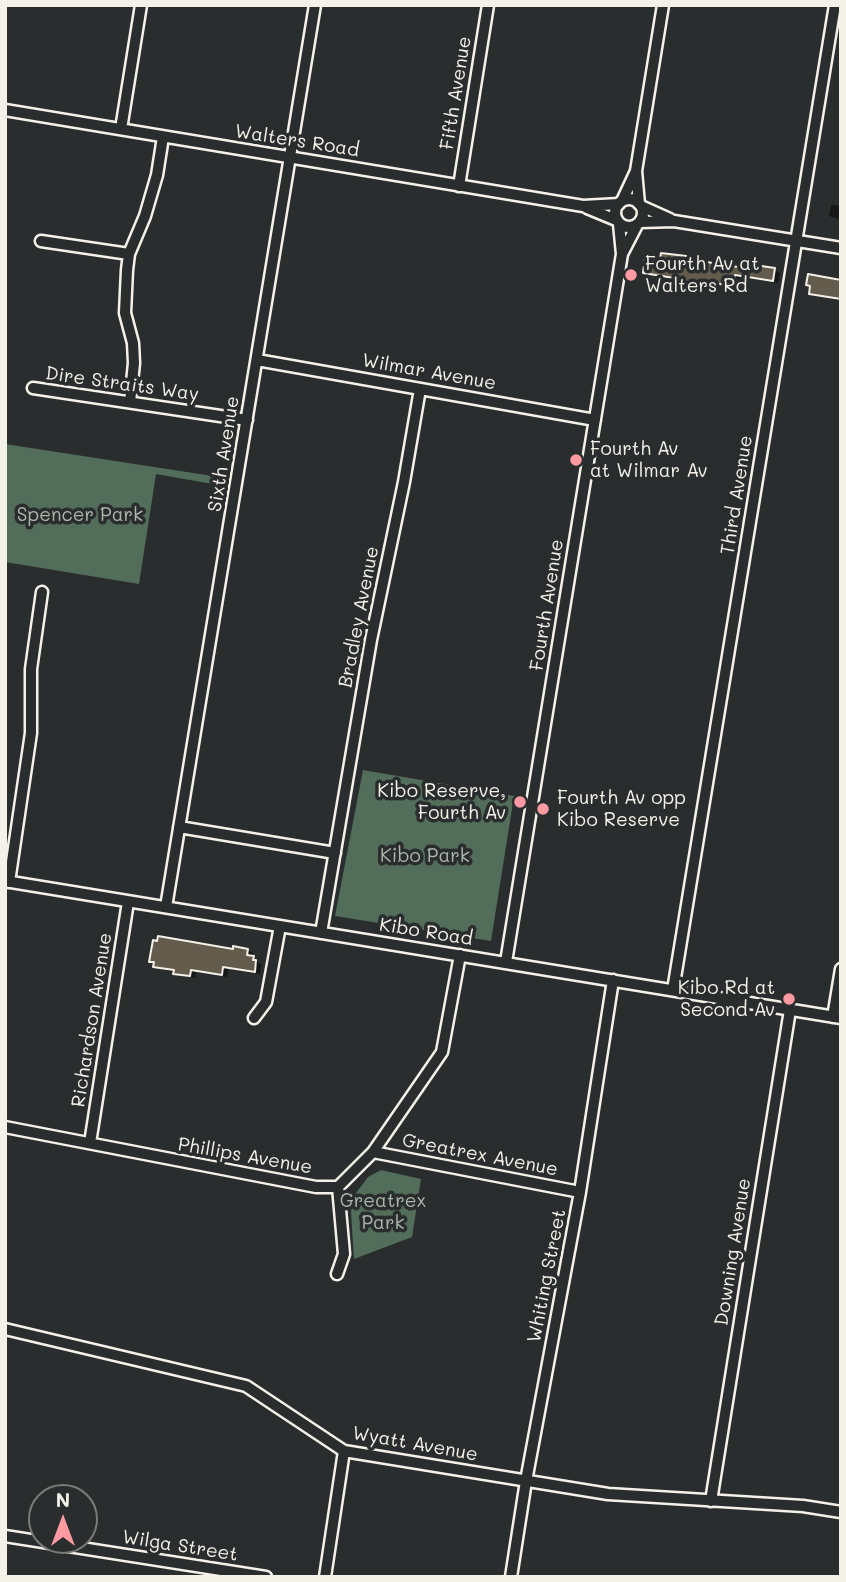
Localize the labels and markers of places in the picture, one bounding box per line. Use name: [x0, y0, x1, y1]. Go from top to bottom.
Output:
place label: Fourth Av at Walters Rd: [645, 253, 760, 297]
marker: Fourth Av at Walters Rd: [623, 267, 639, 283]
place label: Fourth Av at Wilmar Av: [590, 438, 707, 482]
marker: Fourth Av at Wilmar Av: [568, 452, 584, 468]
place label: Kibo Reserve, Fourth Av: [377, 780, 506, 824]
place label: Fourth Av opp Kibo Reserve: [557, 787, 686, 831]
marker: Kibo Reserve, Fourth Av: [512, 794, 528, 810]
marker: Fourth Av opp Kibo Reserve: [535, 801, 551, 817]
place label: Kibo Rd at Second Av: [678, 977, 775, 1021]
marker: Kibo Rd at Second Av: [781, 991, 797, 1007]

